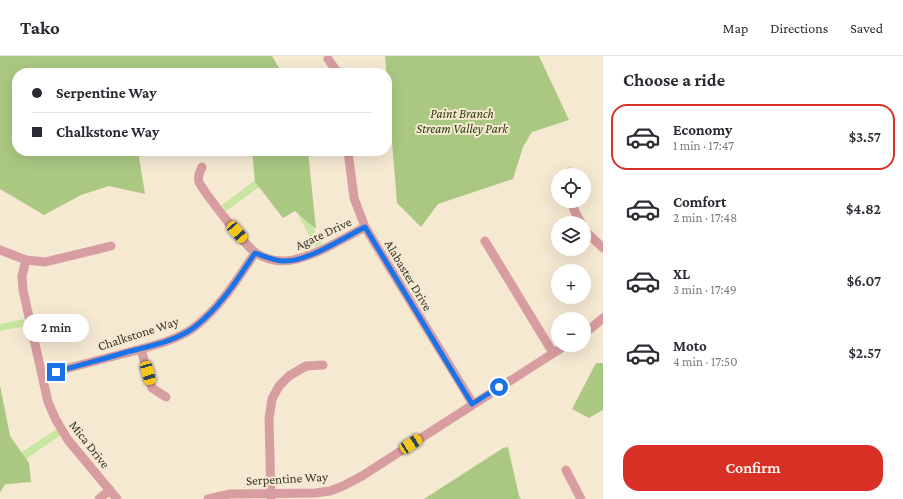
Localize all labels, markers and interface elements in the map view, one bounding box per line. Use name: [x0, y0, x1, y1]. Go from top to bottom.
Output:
text: Tako: [20, 17, 60, 38]
text: Map: [723, 20, 748, 36]
text: Directions: [770, 20, 828, 36]
text: Saved: [850, 20, 883, 36]
text: Choose a ride: [623, 70, 725, 90]
text: Serpentine Way: [56, 85, 157, 101]
park label: Paint Branch Stream Valley Park: [416, 106, 509, 136]
icon: car: [625, 119, 661, 155]
text: Economy: [673, 122, 732, 138]
text: Chalkstone Way: [56, 124, 159, 140]
text: $3.57: [849, 129, 881, 145]
text: 1 min · 17:47: [673, 138, 734, 153]
map controls: [551, 168, 591, 352]
button: locate: [551, 168, 591, 208]
icon: car: [625, 191, 661, 227]
text: Comfort: [673, 194, 727, 210]
text: $4.82: [846, 201, 881, 217]
text: 2 min · 17:48: [673, 210, 737, 225]
street label: Agate Drive: [293, 214, 354, 253]
button: layers: [551, 216, 591, 256]
car: [225, 219, 249, 245]
street label: Alabaster Drive: [382, 237, 436, 314]
icon: car: [625, 263, 661, 299]
button: +: [551, 264, 591, 304]
text: XL: [673, 266, 690, 282]
text: $6.07: [847, 273, 881, 289]
text: 3 min · 17:49: [673, 282, 737, 297]
button: −: [551, 312, 591, 352]
street label: Chalkstone Way: [96, 313, 182, 354]
callout: 2 min: [23, 314, 89, 342]
text: 2 min: [41, 320, 71, 335]
icon: car: [625, 335, 661, 371]
text: Moto: [673, 338, 707, 354]
text: $2.57: [848, 345, 881, 361]
text: 4 min · 17:50: [673, 354, 737, 369]
car: [139, 360, 157, 386]
route end: [47, 363, 65, 381]
route start: [490, 378, 508, 396]
street label: Mica Drive: [66, 417, 113, 471]
car: [398, 432, 424, 456]
button: Confirm: [623, 445, 883, 491]
street label: Serpentine Way: [246, 469, 329, 488]

